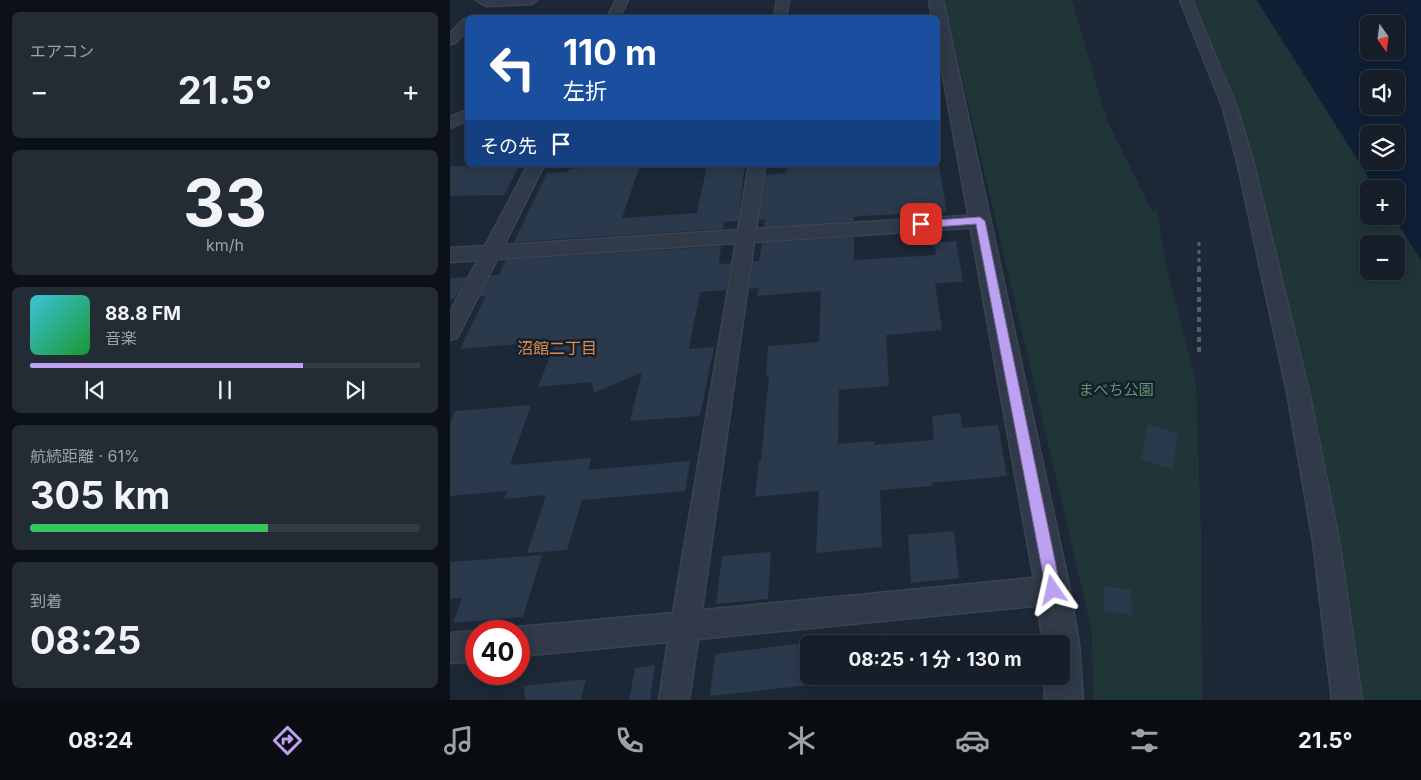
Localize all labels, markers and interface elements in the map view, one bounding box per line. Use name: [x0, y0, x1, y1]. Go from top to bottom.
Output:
north arrow: [1360, 15, 1405, 60]
map controls: [1360, 15, 1405, 280]
text: 110 m: [563, 31, 657, 73]
icon: left: [480, 35, 545, 100]
text: エアコン: [30, 41, 94, 61]
text: 21.5°: [178, 67, 272, 113]
button: sound: [1360, 70, 1405, 115]
text: −: [30, 74, 49, 108]
text: +: [401, 74, 420, 108]
text: 左折: [563, 78, 607, 104]
button: layers: [1360, 125, 1405, 170]
icon: arrive: [547, 130, 575, 158]
text: その先: [480, 135, 537, 158]
text: 33: [183, 163, 267, 242]
button: +: [1360, 180, 1405, 225]
pin: [900, 203, 942, 245]
icon: arrive: [907, 210, 935, 238]
text: km/h: [206, 235, 244, 255]
button: −: [1360, 235, 1405, 280]
text: 88.8 FM: [105, 302, 181, 325]
text: 音楽: [105, 328, 137, 348]
district label: 沼館二丁目: [517, 338, 597, 358]
icon: previous: [81, 376, 109, 404]
icon: pause: [211, 376, 239, 404]
icon: next: [341, 376, 369, 404]
park label: まべち公園: [1078, 380, 1154, 399]
text: 航続距離 · 61%: [30, 446, 140, 466]
text: 305 km: [30, 472, 170, 518]
position arrow: [1026, 563, 1078, 615]
text: 到着: [30, 591, 62, 611]
text: 08:25: [30, 617, 141, 663]
speed limit sign: 40: [465, 620, 530, 685]
text: 08:25 · 1 分 · 130 m: [848, 648, 1022, 671]
icon: directions: [270, 723, 305, 758]
icon: music: [441, 723, 476, 758]
icon: phone: [612, 723, 647, 758]
icon: climate: [784, 723, 819, 758]
icon: car: [955, 723, 990, 758]
icon: filters: [1127, 723, 1162, 758]
text: 08:24: [68, 727, 133, 753]
text: 21.5°: [1298, 727, 1353, 753]

